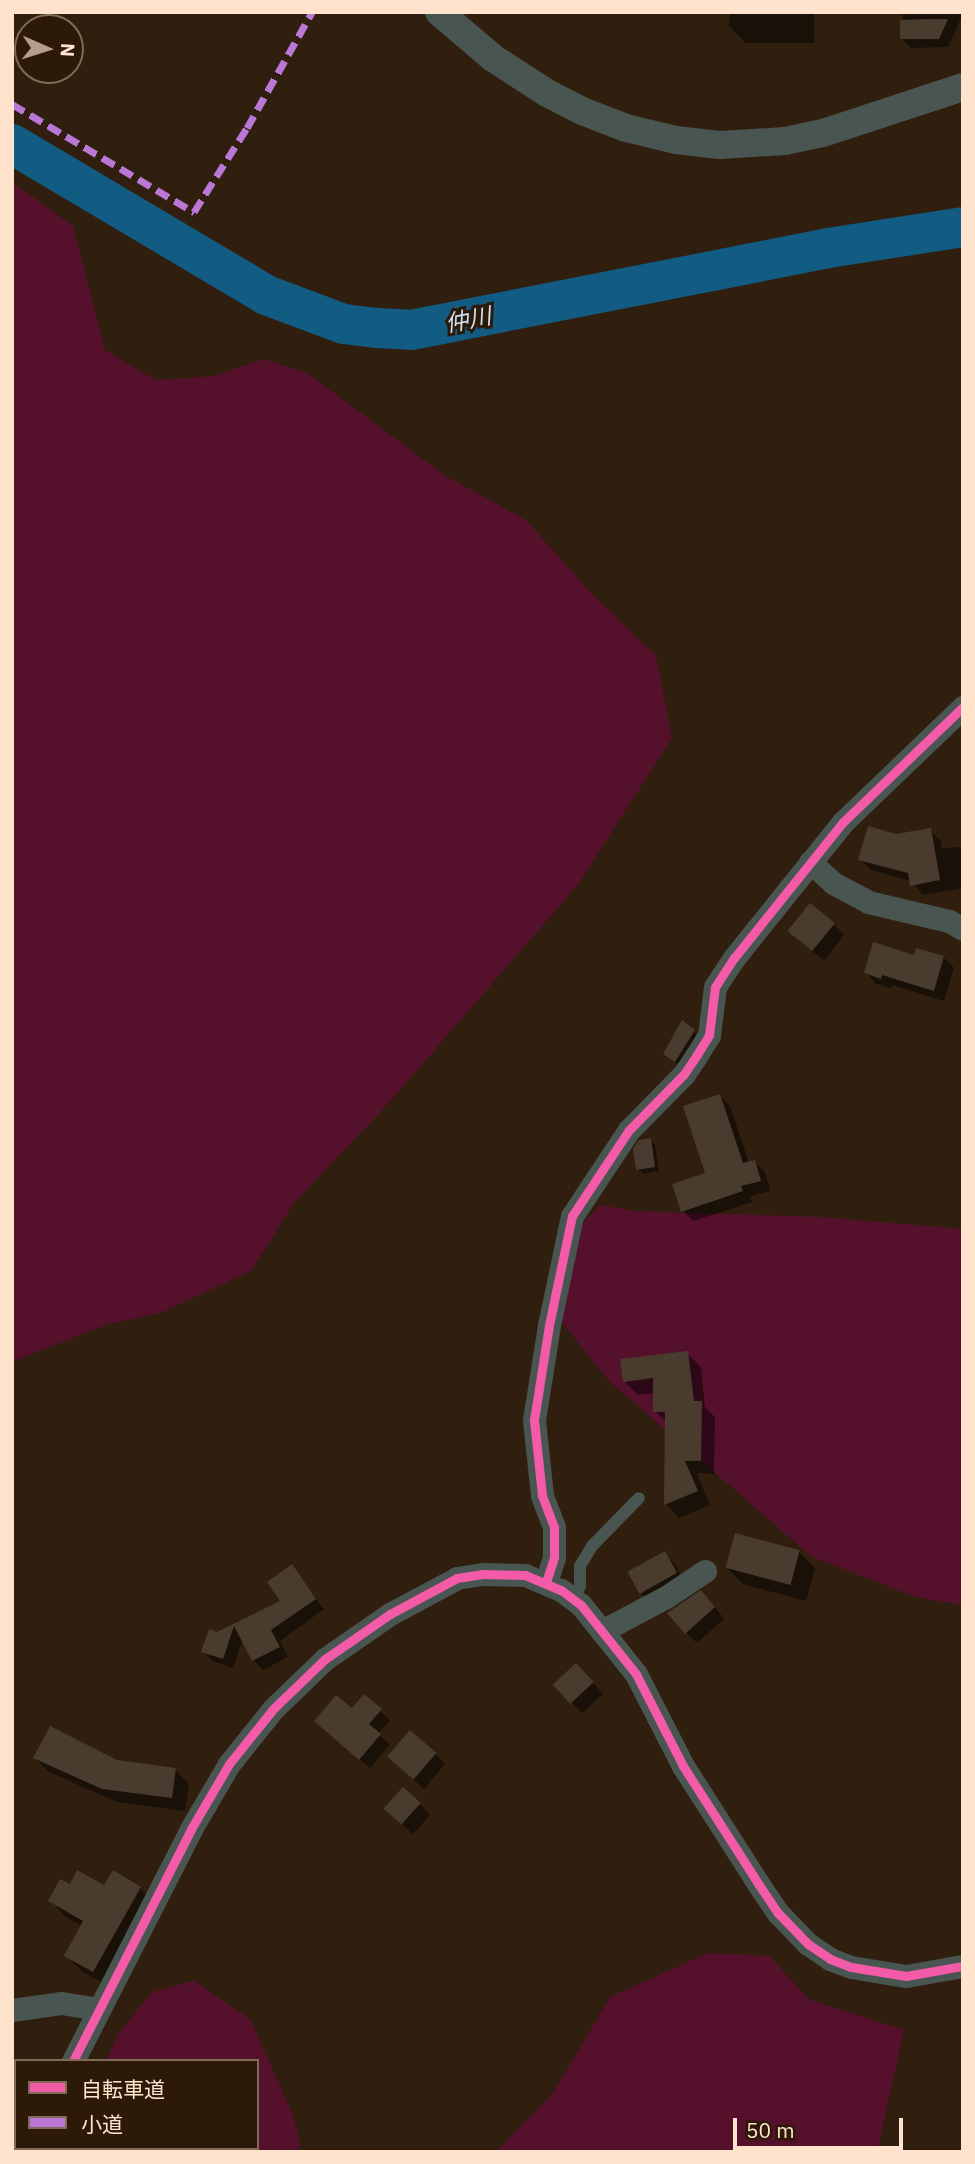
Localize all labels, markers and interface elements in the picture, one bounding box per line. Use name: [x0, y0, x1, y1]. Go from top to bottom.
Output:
north arrow: [14, 14, 84, 84]
text: N: [56, 42, 80, 57]
water label: 仲川: [443, 301, 493, 337]
legend: [14, 2059, 259, 2150]
text: 自転車道: [81, 2075, 165, 2103]
scale bar: [737, 2104, 907, 2148]
text: 小道: [81, 2110, 123, 2138]
text: 50 m: [746, 2116, 795, 2144]

